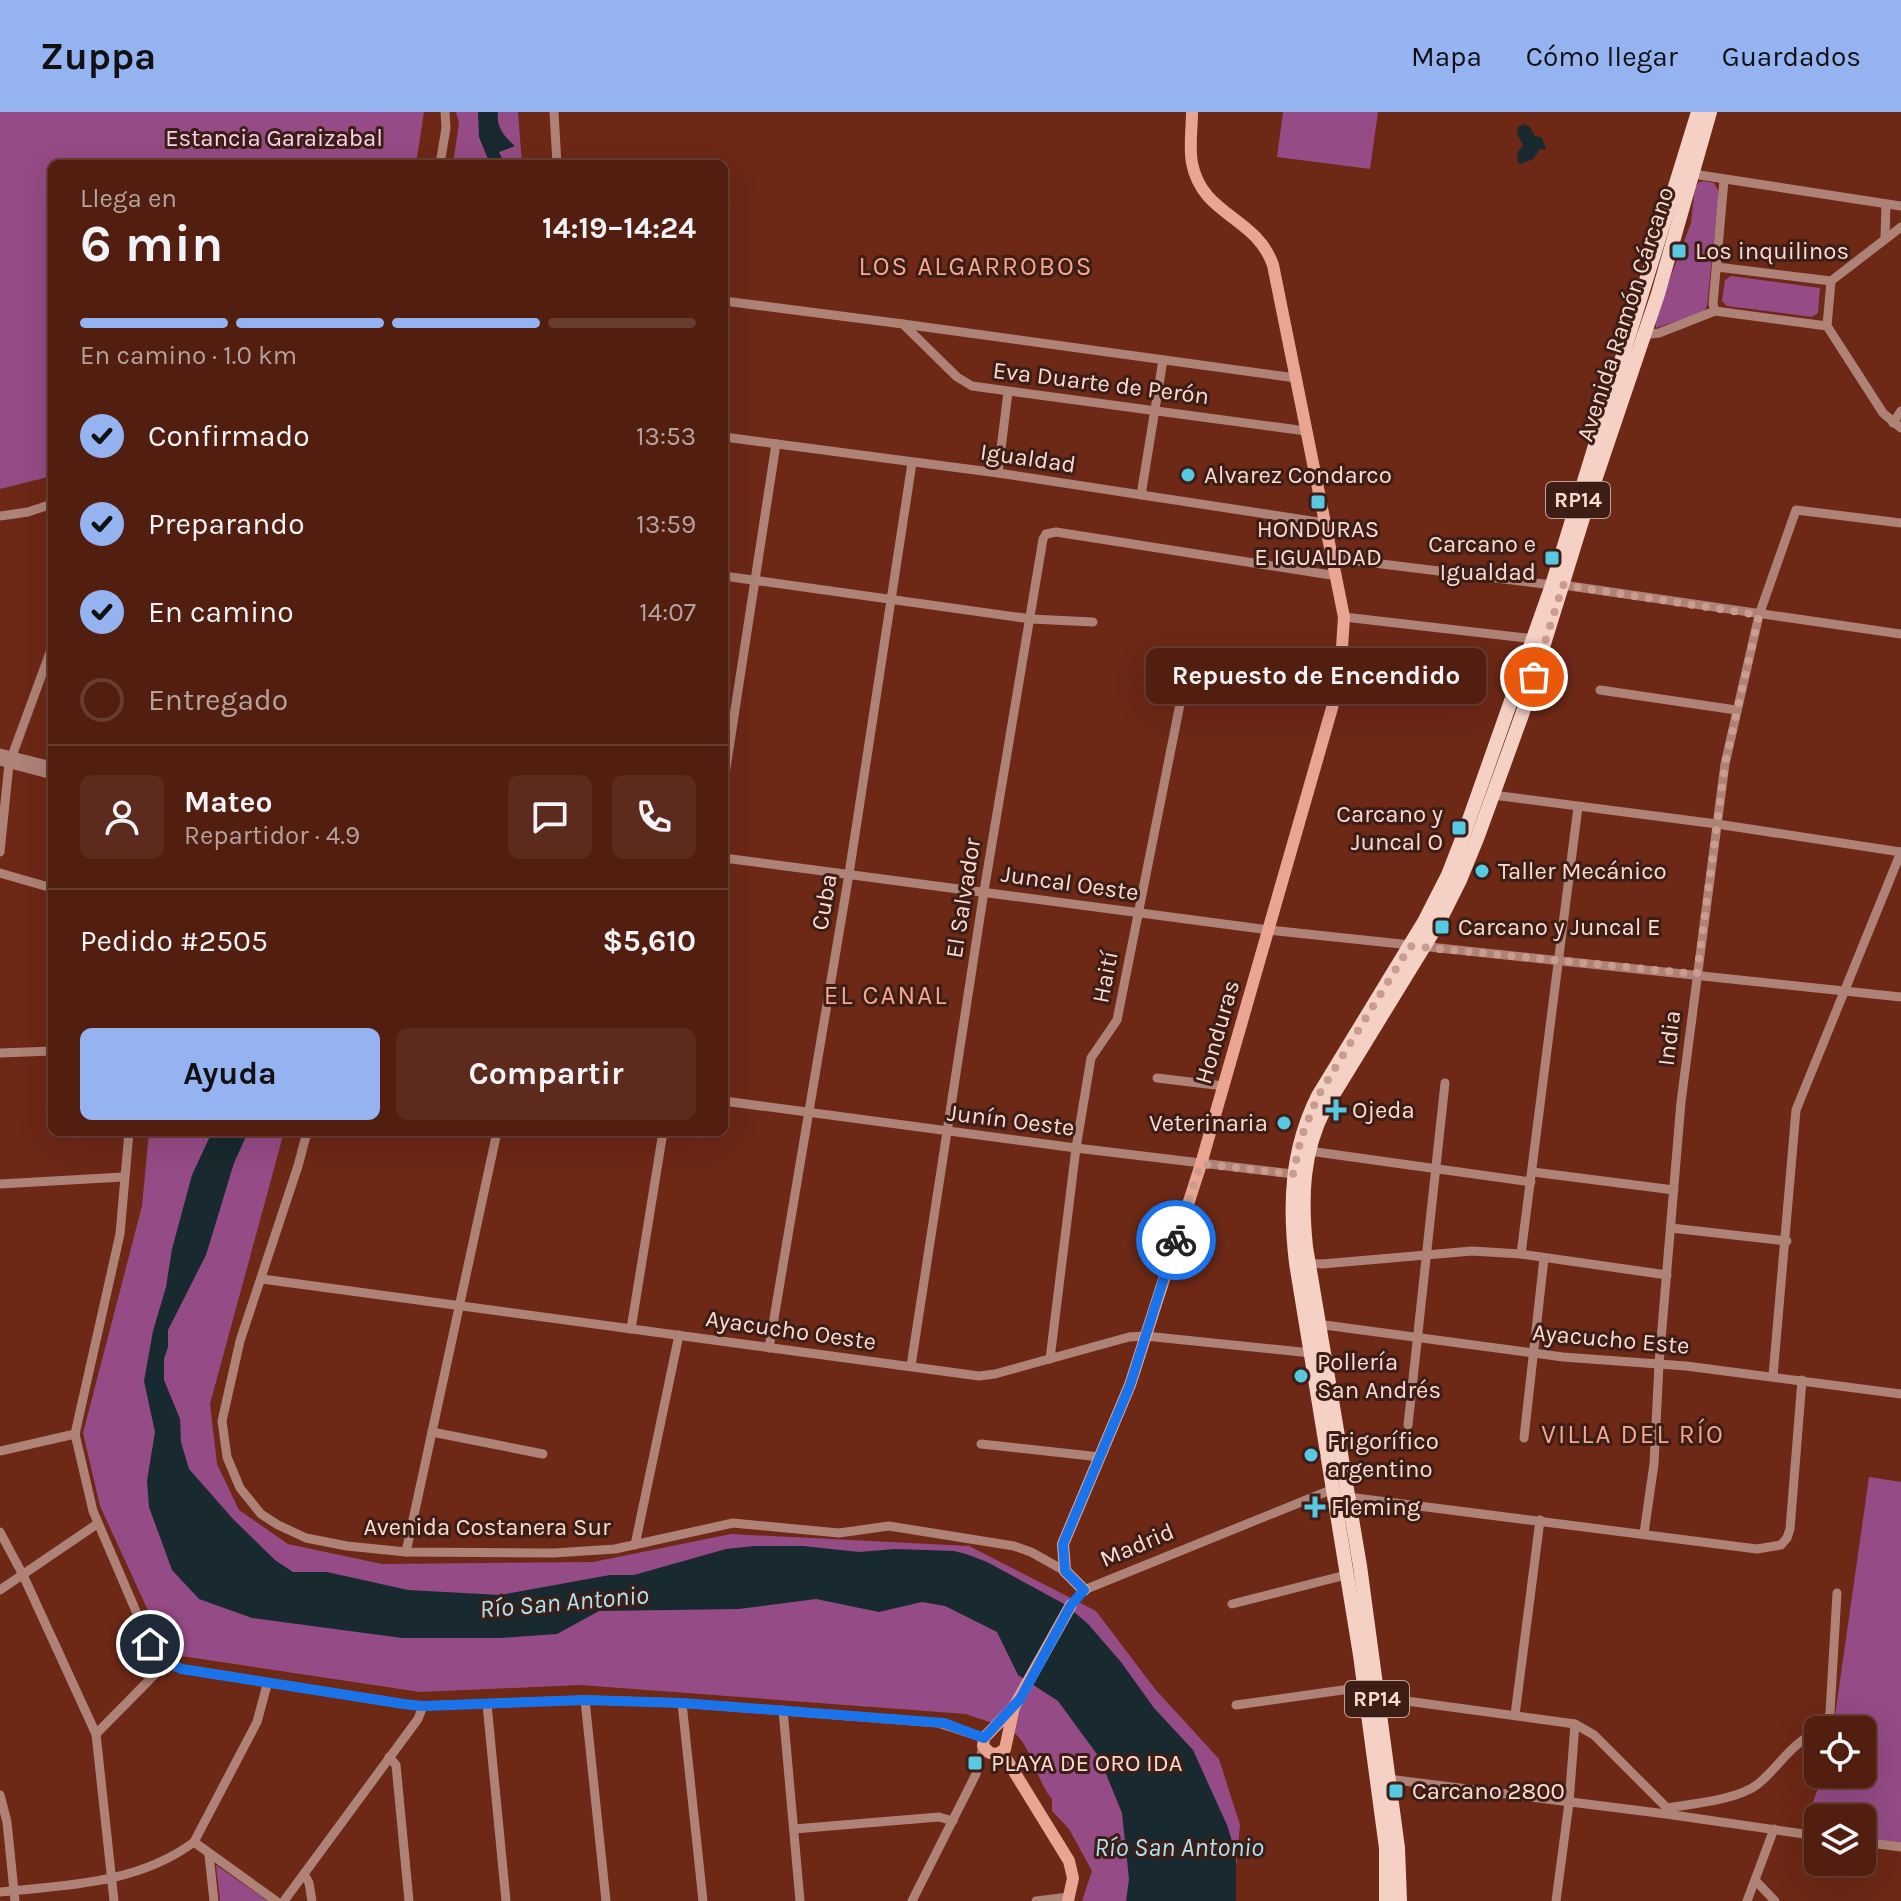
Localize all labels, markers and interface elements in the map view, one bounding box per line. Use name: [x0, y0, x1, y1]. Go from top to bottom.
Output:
text: Zuppa: [40, 34, 156, 79]
text: Mapa: [1411, 40, 1482, 73]
text: Cómo llegar: [1526, 40, 1678, 73]
text: Guardados: [1722, 40, 1861, 73]
park label: Estancia Garaizabal: [165, 124, 383, 152]
text: Llega en: [80, 183, 177, 214]
street label: Avenida Ramón Cárcano: [1571, 183, 1679, 445]
text: 14:19–14:24: [542, 210, 696, 246]
text: 6 min: [80, 213, 224, 274]
place label: Los inquilinos: [1695, 237, 1849, 265]
marker: Los inquilinos: [1670, 242, 1688, 260]
district label: LOS ALGARROBOS: [859, 251, 1093, 282]
text: En camino · 1.0 km: [80, 340, 297, 371]
street label: Eva Duarte de Perón: [991, 356, 1211, 410]
icon: check: [80, 414, 124, 458]
text: Confirmado: [148, 418, 310, 454]
text: 13:53: [636, 421, 696, 452]
street label: Igualdad: [978, 437, 1078, 479]
place label: Alvarez Condarco: [1204, 461, 1392, 489]
marker: Alvarez Condarco: [1179, 466, 1197, 484]
road number: RP14: [1546, 482, 1610, 518]
marker: HONDURAS E IGUALDAD: [1309, 493, 1327, 511]
icon: check: [80, 502, 124, 546]
text: Preparando: [148, 506, 305, 542]
text: 13:59: [636, 509, 696, 540]
place label: HONDURAS E IGUALDAD: [1254, 515, 1382, 571]
place label: Carcano e Igualdad: [1428, 530, 1536, 586]
marker: Carcano e Igualdad: [1543, 549, 1561, 567]
icon: check: [80, 590, 124, 634]
text: En camino: [148, 594, 294, 630]
text: 14:07: [639, 597, 696, 628]
pin: [1500, 643, 1568, 711]
callout: Repuesto de Encendido: [1146, 649, 1486, 705]
icon: bag: [1512, 655, 1556, 699]
text: Repuesto de Encendido: [1172, 660, 1460, 691]
text: Entregado: [148, 682, 288, 718]
button: person: [80, 775, 164, 859]
button: chat: [508, 775, 592, 859]
button: phone: [612, 775, 696, 859]
text: Mateo: [184, 784, 273, 820]
place label: Carcano y Juncal O: [1336, 800, 1443, 856]
marker: Carcano y Juncal O: [1450, 819, 1468, 837]
text: Repartidor · 4.9: [184, 820, 360, 851]
street label: El Salvador: [940, 835, 986, 960]
place label: Taller Mecánico: [1498, 857, 1667, 885]
street label: Juncal Oeste: [999, 859, 1141, 907]
marker: Taller Mecánico: [1473, 862, 1491, 880]
street label: Cuba: [805, 872, 843, 932]
place label: Carcano y Juncal E: [1458, 913, 1661, 941]
marker: Carcano y Juncal E: [1433, 918, 1451, 936]
text: Pedido #2505: [80, 923, 268, 959]
text: $5,610: [602, 923, 696, 959]
street label: Haití: [1086, 948, 1124, 1005]
street label: Honduras: [1189, 977, 1245, 1087]
district label: EL CANAL: [824, 980, 948, 1011]
street label: India: [1652, 1009, 1686, 1067]
button: Ayuda: [80, 1028, 380, 1120]
button: Compartir: [396, 1028, 696, 1120]
place label: Ojeda: [1352, 1096, 1415, 1124]
street label: Junín Oeste: [946, 1098, 1076, 1142]
marker: Ojeda: [1327, 1101, 1345, 1119]
place label: Veterinaria: [1149, 1109, 1268, 1137]
marker: Veterinaria: [1275, 1114, 1293, 1132]
courier: [1136, 1200, 1216, 1280]
icon: bike: [1154, 1218, 1198, 1262]
street label: Ayacucho Oeste: [704, 1304, 878, 1356]
street label: Ayacucho Este: [1531, 1318, 1691, 1360]
place label: Pollería San Andrés: [1317, 1348, 1441, 1404]
marker: Pollería San Andrés: [1292, 1367, 1310, 1385]
district label: VILLA DEL RÍO: [1541, 1418, 1725, 1450]
place label: Frigorífico argentino: [1327, 1427, 1439, 1483]
marker: Frigorífico argentino: [1302, 1446, 1320, 1464]
place label: Fleming: [1331, 1493, 1421, 1521]
marker: Fleming: [1306, 1498, 1324, 1516]
street label: Avenida Costanera Sur: [363, 1513, 611, 1541]
street label: Madrid: [1096, 1517, 1178, 1573]
water label: Río San Antonio: [478, 1579, 650, 1625]
pin: [116, 1610, 184, 1678]
icon: home: [128, 1622, 172, 1666]
road number: RP14: [1345, 1681, 1409, 1717]
map controls: [1804, 1716, 1876, 1876]
button: locate: [1804, 1716, 1876, 1788]
place label: PLAYA DE ORO IDA: [991, 1749, 1183, 1777]
marker: PLAYA DE ORO IDA: [966, 1754, 984, 1772]
place label: Carcano 2800: [1412, 1777, 1565, 1805]
marker: Carcano 2800: [1387, 1782, 1405, 1800]
button: layers: [1804, 1804, 1876, 1876]
water label: Río San Antonio: [1094, 1832, 1264, 1863]

